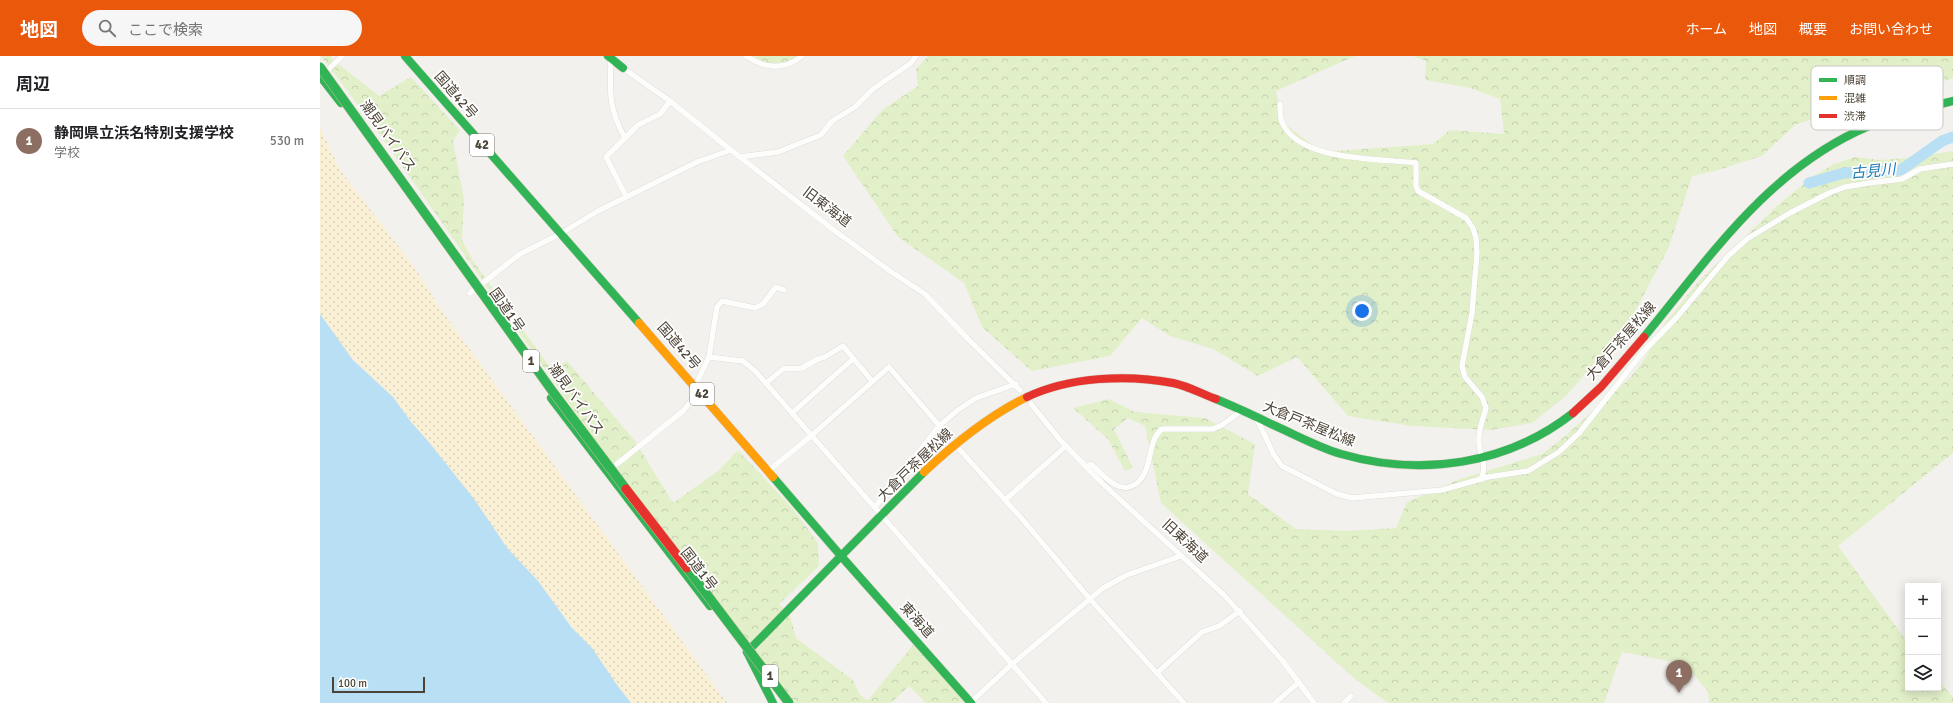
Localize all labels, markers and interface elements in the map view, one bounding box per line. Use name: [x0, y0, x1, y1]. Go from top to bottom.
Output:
search box: [82, 10, 362, 46]
icon: search: [96, 17, 118, 39]
text: 地図: [20, 18, 58, 42]
text: ここで検索: [128, 21, 203, 39]
text: ホーム: [1685, 21, 1727, 38]
text: 地図: [1749, 21, 1777, 38]
text: 概要: [1799, 21, 1827, 38]
text: お問い合わせ: [1849, 21, 1933, 38]
legend: [1811, 66, 1943, 130]
street label: 国道42号: [431, 68, 481, 122]
text: 周辺: [16, 74, 50, 95]
text: 順調: [1844, 74, 1866, 87]
text: 混雑: [1844, 92, 1866, 105]
street label: 潮見バイパス: [357, 97, 419, 175]
text: 渋滞: [1844, 110, 1866, 123]
text: 静岡県立浜名特別支援学校: [54, 124, 234, 142]
text: 1: [25, 133, 33, 149]
text: 530 m: [270, 133, 304, 149]
road number: 42: [470, 134, 494, 156]
text: 学校: [54, 145, 80, 161]
water label: 古見川: [1850, 160, 1898, 182]
street label: 旧東海道: [800, 183, 854, 231]
street label: 国道1号: [486, 285, 528, 335]
street label: 大倉戸茶屋松線: [1582, 298, 1660, 384]
your location: [1352, 301, 1372, 321]
street label: 国道42号: [654, 319, 704, 373]
road number: 1: [523, 350, 539, 372]
street label: 潮見バイパス: [545, 360, 607, 438]
road number: 42: [690, 383, 714, 405]
street label: 大倉戸茶屋松線: [1260, 398, 1358, 450]
street label: 大倉戸茶屋松線: [874, 425, 956, 505]
street label: 旧東海道: [1159, 516, 1211, 566]
street label: 国道1号: [677, 544, 721, 594]
map controls: [1905, 583, 1941, 691]
button: +: [1905, 583, 1941, 619]
street label: 東海道: [897, 599, 937, 641]
button: −: [1905, 619, 1941, 655]
button: layers: [1905, 655, 1941, 691]
pin: 1: [1666, 660, 1692, 693]
road number: 1: [762, 665, 778, 687]
scale bar: [332, 675, 425, 694]
text: 100 m: [338, 677, 367, 690]

